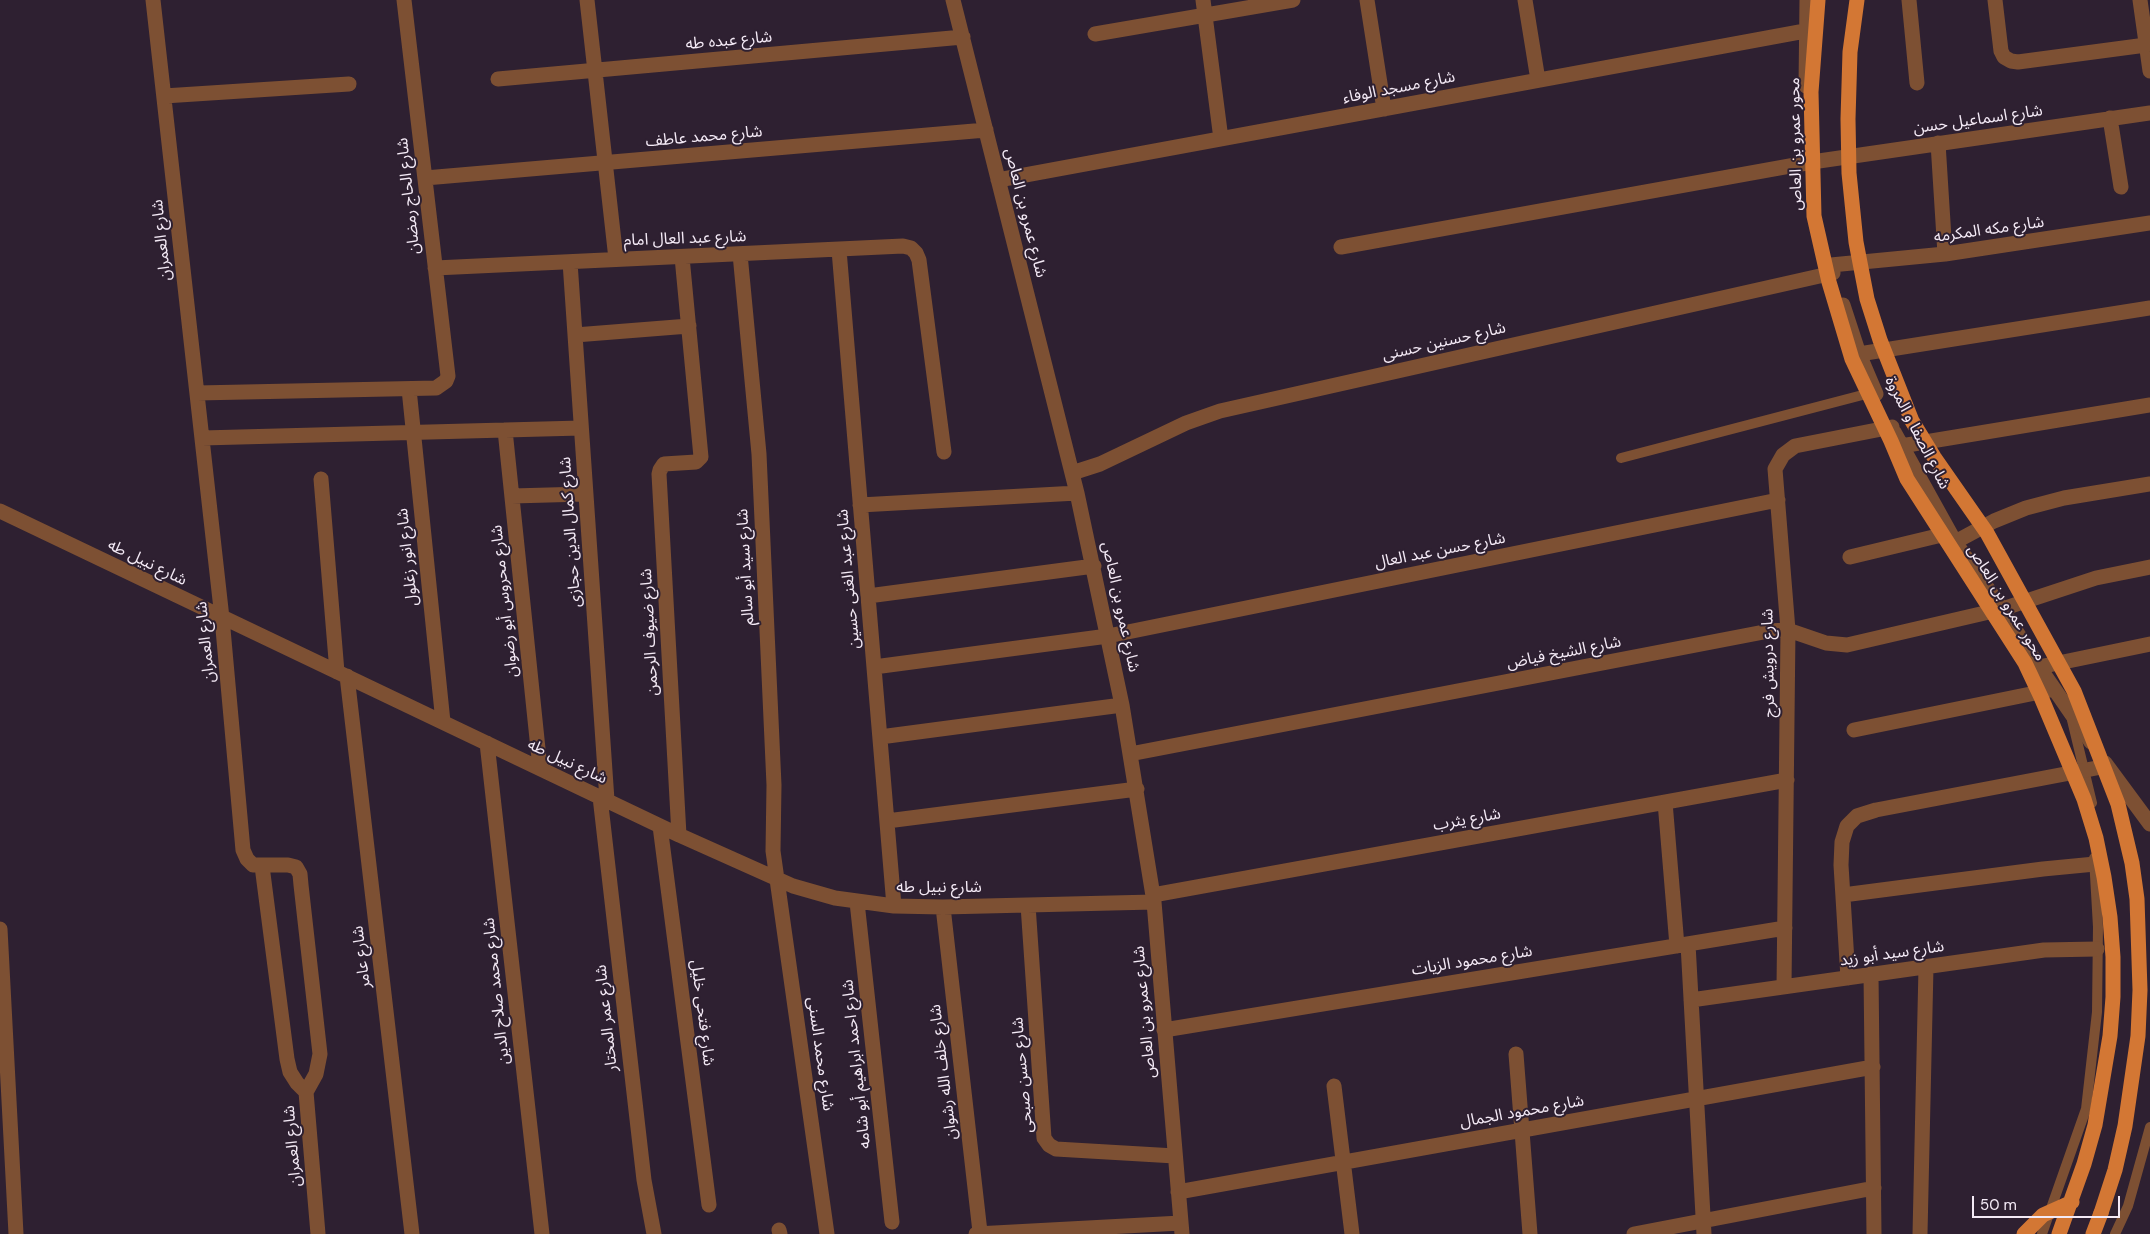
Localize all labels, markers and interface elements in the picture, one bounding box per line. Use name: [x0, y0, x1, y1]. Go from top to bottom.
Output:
street label: شارع عبده طه: [685, 28, 773, 54]
street label: شارع مسجد الوفاء: [1341, 68, 1457, 108]
street label: محور عمرو بن العاص: [1785, 77, 1807, 211]
street label: شارع اسماعيل حسن: [1912, 101, 2044, 139]
street label: شارع محمد عاطف: [645, 122, 763, 152]
street label: شارع الحاج رمضان: [393, 137, 425, 255]
street label: شارع عمرو بن العاص: [1000, 146, 1050, 280]
street label: شارع العمران: [148, 198, 176, 282]
street label: شارع مكه المكرمه: [1933, 213, 2045, 247]
street label: شارع عبد العال امام: [623, 227, 747, 251]
street label: شارع حسنين حسنى: [1380, 318, 1508, 366]
street label: شارع الصفا و المروة: [1880, 373, 1954, 493]
street label: شارع كمال الدين حجازى: [556, 456, 586, 608]
street label: شارع انور زغلول: [393, 507, 423, 607]
street label: شارع سيد أبو سالم: [733, 508, 759, 626]
street label: شارع عبد الغنى حسين: [833, 508, 865, 650]
street label: شارع محروس أبو رضوان: [487, 524, 523, 678]
street label: شارع حسن عبد العال: [1373, 529, 1507, 573]
street label: شارع نبيل طه: [104, 536, 190, 590]
street label: شارع عمرو بن العاص: [1097, 540, 1143, 674]
street label: محور عمرو بن العاص: [1963, 541, 2049, 665]
street label: شارع ضيوف الرحمن: [637, 568, 663, 696]
street label: شارع العمران: [192, 600, 220, 684]
street label: شارع درويش فرج: [1758, 608, 1780, 718]
street label: شارع الشيخ فياض: [1505, 632, 1623, 674]
street label: شارع نبيل طه: [524, 735, 610, 789]
street label: شارع يثرب: [1432, 805, 1502, 835]
street label: شارع نبيل طه: [896, 878, 982, 898]
street label: شارع محمد صلاح الدين: [480, 917, 514, 1065]
street label: شارع عامر: [349, 925, 375, 989]
street label: شارع سيد أبو زيد: [1839, 937, 1945, 971]
street label: شارع محمود الزيات: [1410, 942, 1534, 980]
street label: شارع عمرو بن العاص: [1130, 945, 1160, 1079]
street label: شارع فتحى خليل: [686, 959, 718, 1067]
street label: شارع عمر المختار: [592, 964, 622, 1072]
street label: شارع احمد ابراهيم أبو شامه: [839, 978, 875, 1150]
street label: شارع محمد السنى: [802, 996, 838, 1112]
street label: شارع خلف الله رشوان: [926, 1003, 962, 1141]
street label: شارع حسن صبحى: [1008, 1016, 1038, 1134]
street label: شارع محمود الجمال: [1458, 1092, 1586, 1132]
street label: شارع العمران: [280, 1104, 306, 1188]
scale bar: [1975, 1186, 2122, 1218]
text: 50 m: [1980, 1195, 2017, 1215]

